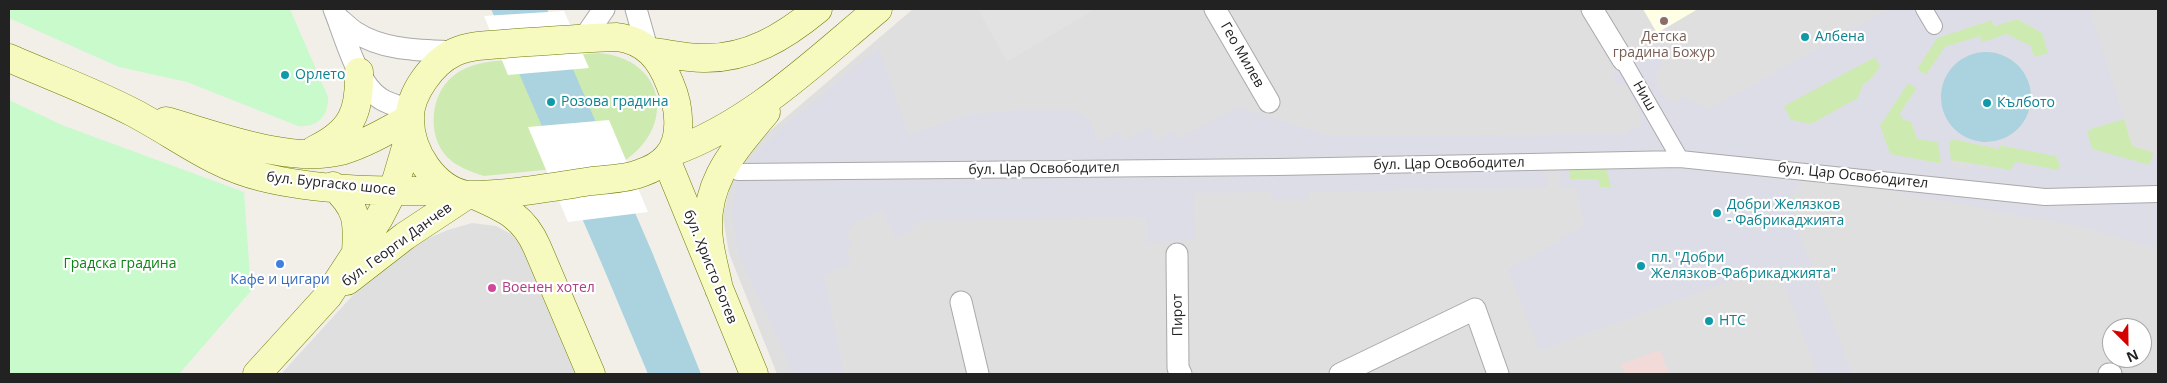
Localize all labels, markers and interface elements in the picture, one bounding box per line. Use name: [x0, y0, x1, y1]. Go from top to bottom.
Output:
marker: Детска градина Божур: [1658, 15, 1670, 27]
street label: Гео Милев: [1217, 19, 1267, 91]
place label: Детска градина Божур: [1613, 29, 1715, 62]
place label: Албена: [1815, 29, 1865, 45]
marker: Албена: [1799, 31, 1811, 43]
place label: Орлето: [295, 67, 345, 83]
marker: Орлето: [279, 69, 291, 81]
street label: Ниш: [1629, 78, 1659, 114]
place label: Розова градина: [561, 94, 668, 110]
place label: Кълбото: [1997, 95, 2055, 111]
marker: Розова градина: [545, 96, 557, 108]
marker: Кълбото: [1981, 97, 1993, 109]
street label: бул. Цар Освободител: [1373, 154, 1525, 174]
street label: бул. Цар Освободител: [968, 159, 1120, 179]
street label: бул. Цар Освободител: [1777, 160, 1929, 192]
street label: бул. Бургаско шосе: [265, 169, 397, 199]
place label: Добри Желязков - Фабрикаджията: [1727, 197, 1844, 230]
street label: бул. Георги Данчев: [339, 199, 455, 291]
marker: Добри Желязков - Фабрикаджията: [1711, 207, 1723, 219]
street label: бул. Христо Ботев: [680, 208, 740, 326]
place label: пл. "Добри Желязков-Фабрикаджията": [1651, 250, 1836, 282]
park label: Градска градина: [64, 256, 176, 272]
marker: Кафе и цигари: [274, 258, 286, 270]
marker: пл. "Добри Желязков-Фабрикаджията": [1635, 260, 1647, 272]
place label: Кафе и цигари: [230, 272, 330, 288]
place label: Военен хотел: [502, 280, 595, 296]
marker: Военен хотел: [486, 282, 498, 294]
street label: Пирот: [1169, 294, 1187, 336]
place label: НТС: [1719, 313, 1746, 329]
marker: НТС: [1703, 315, 1715, 327]
north arrow: [2102, 318, 2152, 368]
text: N: [2124, 345, 2142, 367]

